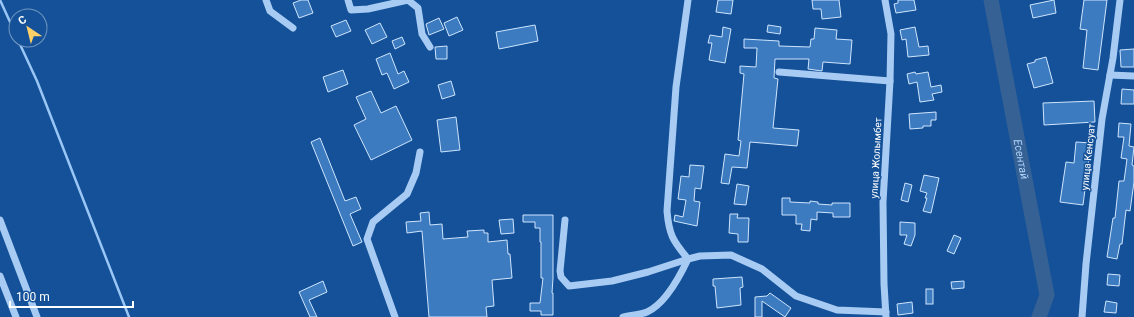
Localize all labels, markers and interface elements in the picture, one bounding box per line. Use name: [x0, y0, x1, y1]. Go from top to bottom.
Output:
north arrow: [8, 8, 48, 48]
text: С: [16, 13, 29, 28]
street label: улица Жолымбет: [868, 117, 884, 199]
street label: улица Кенсуат: [1079, 123, 1097, 191]
water label: Есентай: [1011, 138, 1031, 180]
scale bar: [10, 283, 133, 309]
text: 100 m: [16, 290, 50, 304]

